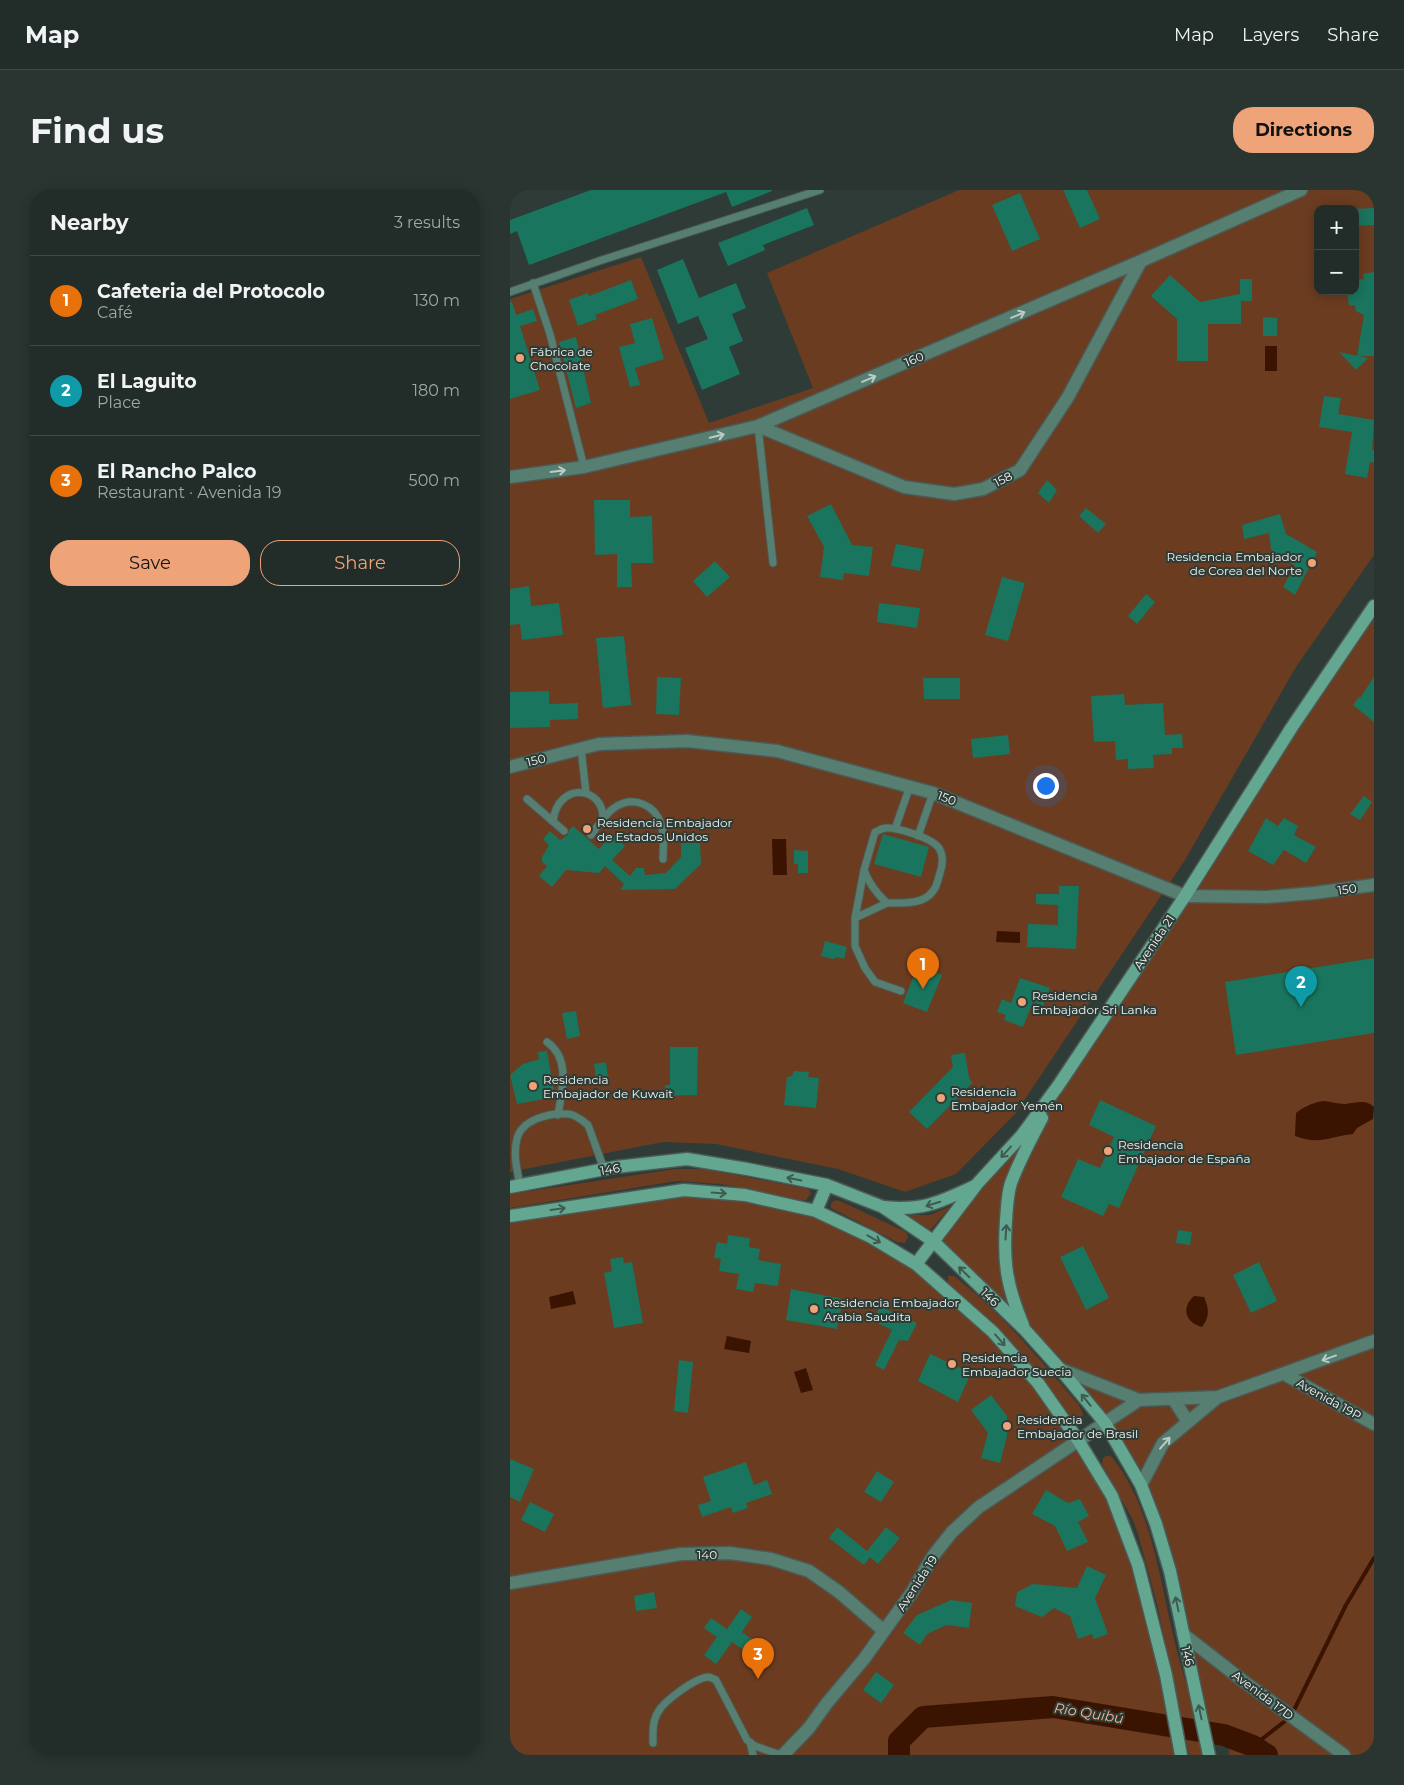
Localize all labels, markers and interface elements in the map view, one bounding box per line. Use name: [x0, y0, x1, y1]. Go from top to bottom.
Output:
text: Map: [25, 20, 79, 49]
text: Map: [1174, 24, 1214, 46]
text: Layers: [1242, 24, 1299, 46]
text: Share: [1327, 24, 1379, 46]
button: Directions: [1233, 107, 1374, 153]
text: Find us: [30, 109, 164, 152]
map controls: [1314, 205, 1359, 295]
button: +: [1314, 205, 1359, 250]
text: Nearby: [50, 210, 129, 235]
text: 3 results: [394, 213, 460, 232]
button: −: [1314, 250, 1359, 295]
text: Cafeteria del Protocolo: [97, 280, 325, 303]
text: 1: [63, 291, 69, 310]
text: 130 m: [413, 291, 460, 310]
text: Café: [97, 303, 133, 322]
one-way arrow: [1010, 309, 1025, 319]
place label: Fábrica de Chocolate: [530, 344, 593, 373]
street label: 160: [902, 348, 926, 370]
marker: Fábrica de Chocolate: [514, 352, 526, 364]
text: El Laguito: [97, 370, 197, 393]
one-way arrow: [861, 373, 876, 383]
text: 2: [61, 381, 71, 400]
text: 180 m: [412, 381, 460, 400]
text: Place: [97, 393, 141, 412]
one-way arrow: [709, 431, 725, 440]
text: El Rancho Palco: [97, 460, 256, 483]
one-way arrow: [550, 465, 566, 475]
street label: 158: [991, 468, 1015, 490]
text: 3: [61, 471, 71, 490]
text: 500 m: [409, 471, 460, 490]
text: Restaurant · Avenida 19: [97, 483, 282, 502]
button: Save: [50, 540, 250, 586]
button: Share: [260, 540, 460, 586]
place label: Residencia Embajador de Corea del Norte: [1167, 549, 1302, 578]
marker: Residencia Embajador de Corea del Norte: [1306, 557, 1318, 569]
street label: 150: [525, 750, 547, 770]
your location: [1033, 773, 1059, 799]
street label: 150: [935, 788, 959, 808]
place label: Residencia Embajador de Estados Unidos: [597, 815, 733, 844]
marker: Residencia Embajador de Estados Unidos: [581, 823, 593, 835]
street label: 150: [1337, 880, 1358, 898]
street label: Avenida 21: [1130, 912, 1178, 972]
pin: 1: [907, 948, 939, 989]
pin: 2: [1285, 966, 1317, 1007]
place label: Residencia Embajador Sri Lanka: [1032, 988, 1157, 1017]
marker: Residencia Embajador Sri Lanka: [1016, 996, 1028, 1008]
place label: Residencia Embajador de Kuwait: [543, 1072, 673, 1101]
marker: Residencia Embajador de Kuwait: [527, 1080, 539, 1092]
place label: Residencia Embajador Yemén: [951, 1084, 1063, 1113]
marker: Residencia Embajador Yemén: [935, 1092, 947, 1104]
place label: Residencia Embajador de España: [1118, 1137, 1251, 1166]
marker: Residencia Embajador de España: [1102, 1145, 1114, 1157]
one-way arrow: [1000, 1146, 1012, 1159]
street label: 146: [599, 1160, 621, 1178]
one-way arrow: [787, 1173, 803, 1183]
one-way arrow: [711, 1188, 727, 1197]
one-way arrow: [925, 1200, 941, 1210]
one-way arrow: [550, 1204, 566, 1214]
one-way arrow: [1001, 1224, 1010, 1240]
one-way arrow: [866, 1234, 880, 1244]
one-way arrow: [958, 1266, 971, 1278]
street label: 146: [978, 1285, 1002, 1309]
place label: Residencia Embajador Arabia Saudita: [824, 1295, 960, 1324]
marker: Residencia Embajador Arabia Saudita: [808, 1303, 820, 1315]
one-way arrow: [994, 1333, 1006, 1346]
place label: Residencia Embajador Suecia: [962, 1350, 1072, 1379]
one-way arrow: [1322, 1354, 1337, 1363]
marker: Residencia Embajador Suecia: [946, 1358, 958, 1370]
street label: Avenida 19P: [1294, 1375, 1364, 1423]
one-way arrow: [1080, 1394, 1091, 1407]
place label: Residencia Embajador de Brasil: [1017, 1412, 1138, 1441]
marker: Residencia Embajador de Brasil: [1001, 1420, 1013, 1432]
one-way arrow: [1160, 1437, 1171, 1450]
street label: 140: [697, 1547, 717, 1562]
street label: Avenida 19: [893, 1552, 941, 1614]
one-way arrow: [1171, 1596, 1181, 1612]
pin: 3: [742, 1638, 774, 1679]
street label: 146: [1178, 1645, 1198, 1667]
street label: Avenida 17D: [1229, 1667, 1297, 1723]
water label: Río Quibú: [1053, 1699, 1125, 1727]
one-way arrow: [1195, 1704, 1204, 1720]

